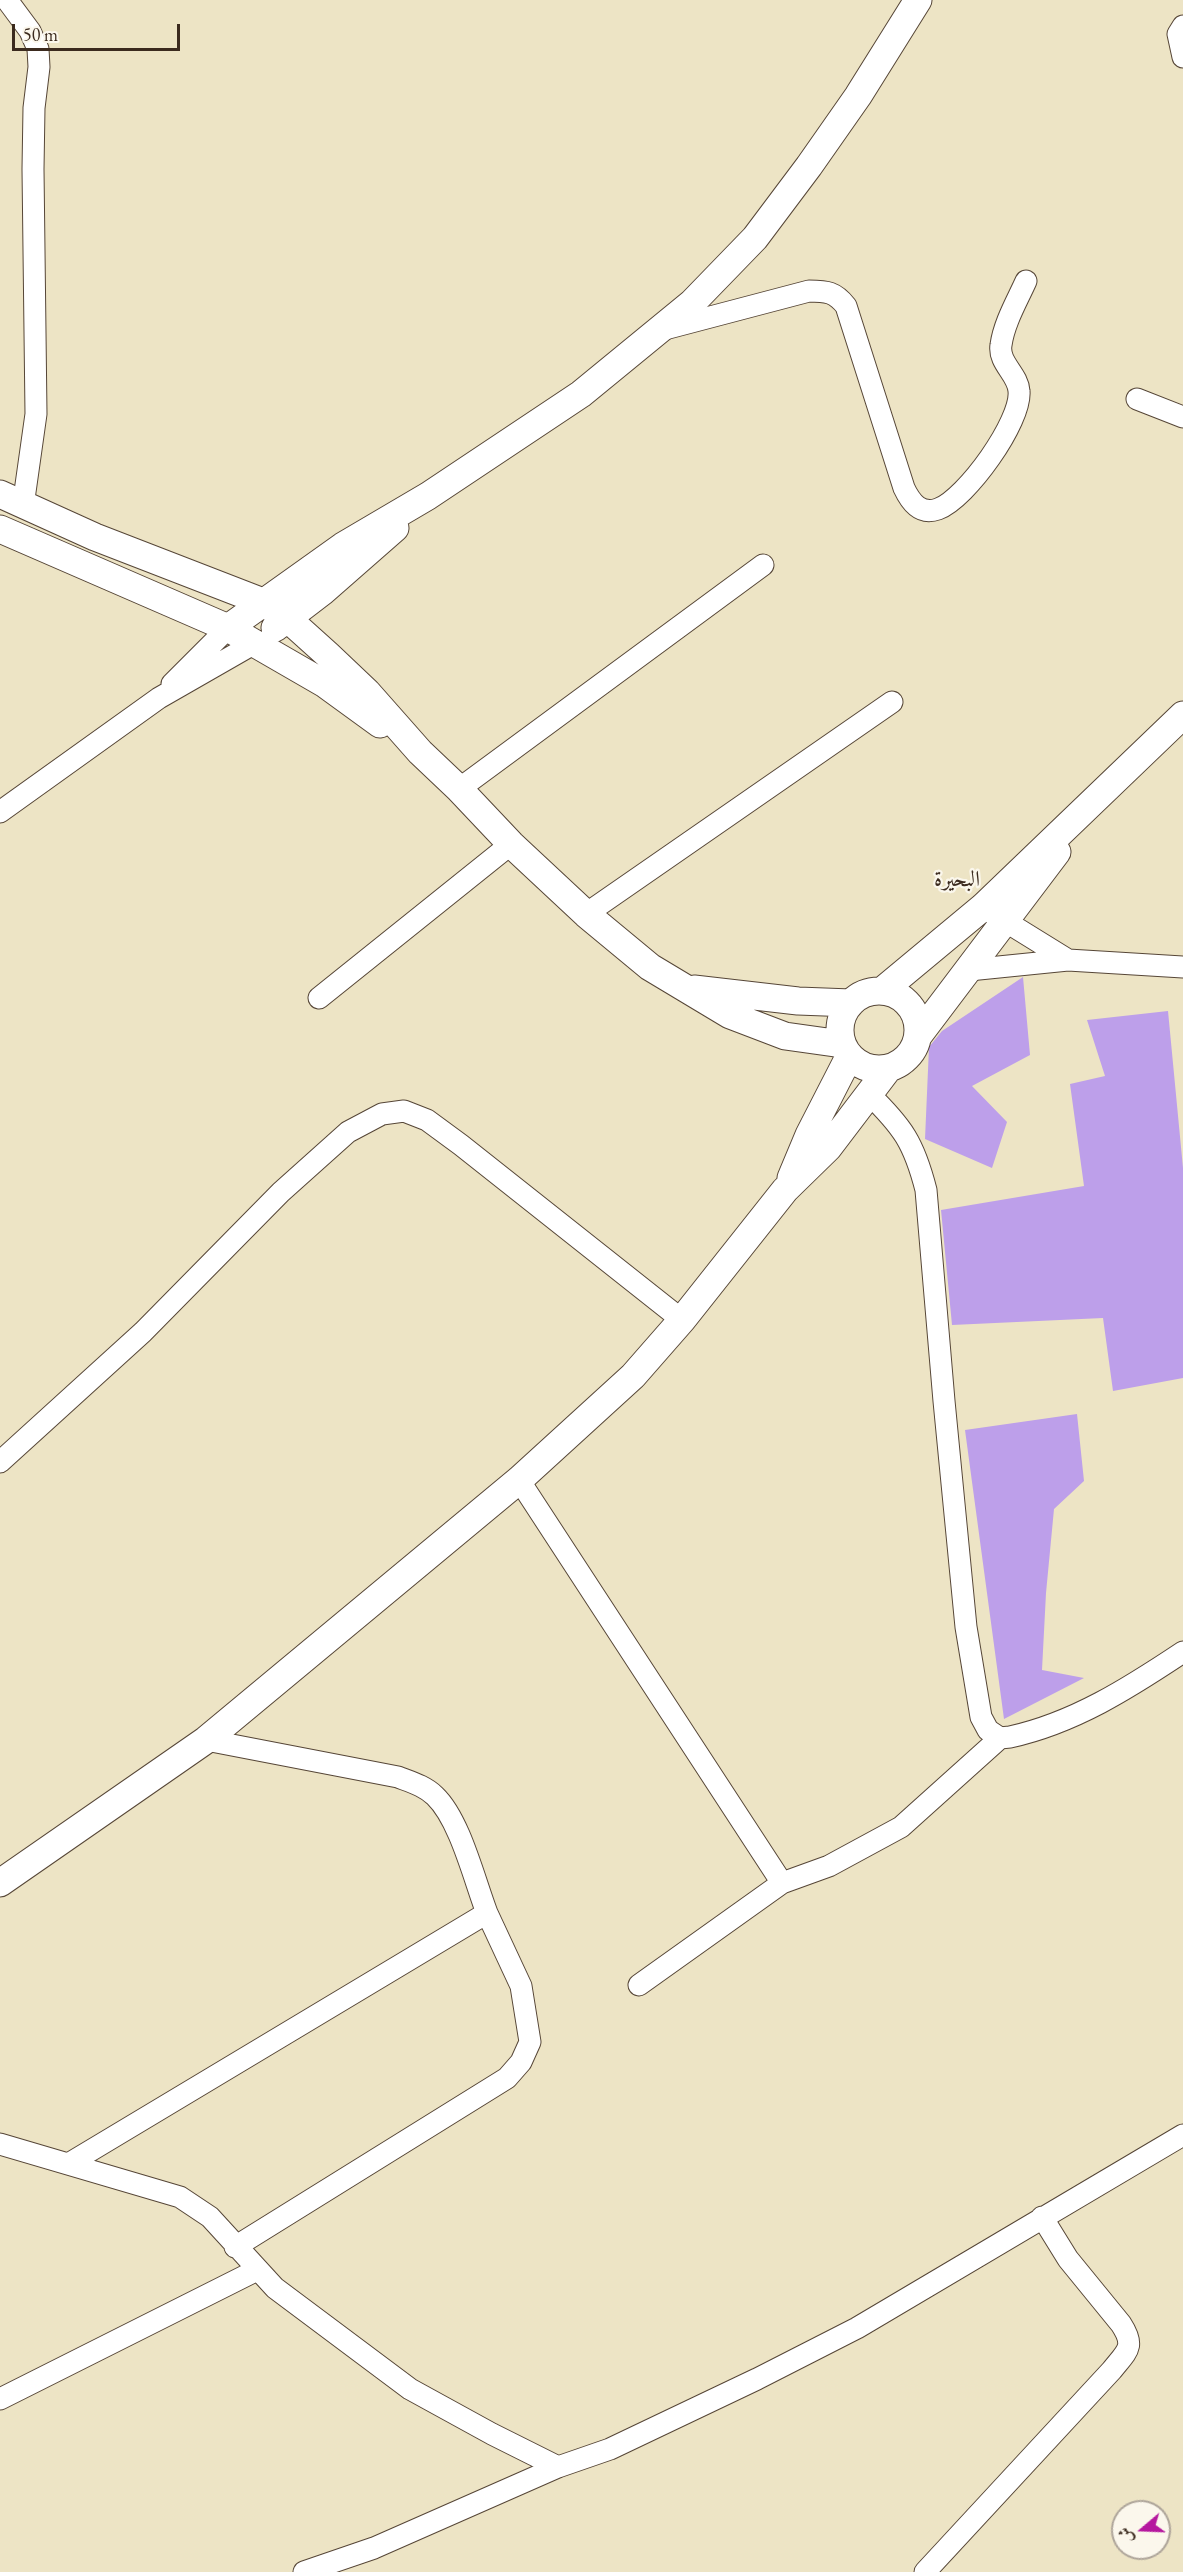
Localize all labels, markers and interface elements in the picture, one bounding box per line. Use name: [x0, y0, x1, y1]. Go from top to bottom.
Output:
scale bar: [15, 12, 183, 50]
text: 50 m: [23, 23, 58, 46]
district label: البحيرة: [934, 867, 980, 893]
north arrow: [1111, 2500, 1171, 2560]
text: ش: [1113, 2524, 1138, 2546]

